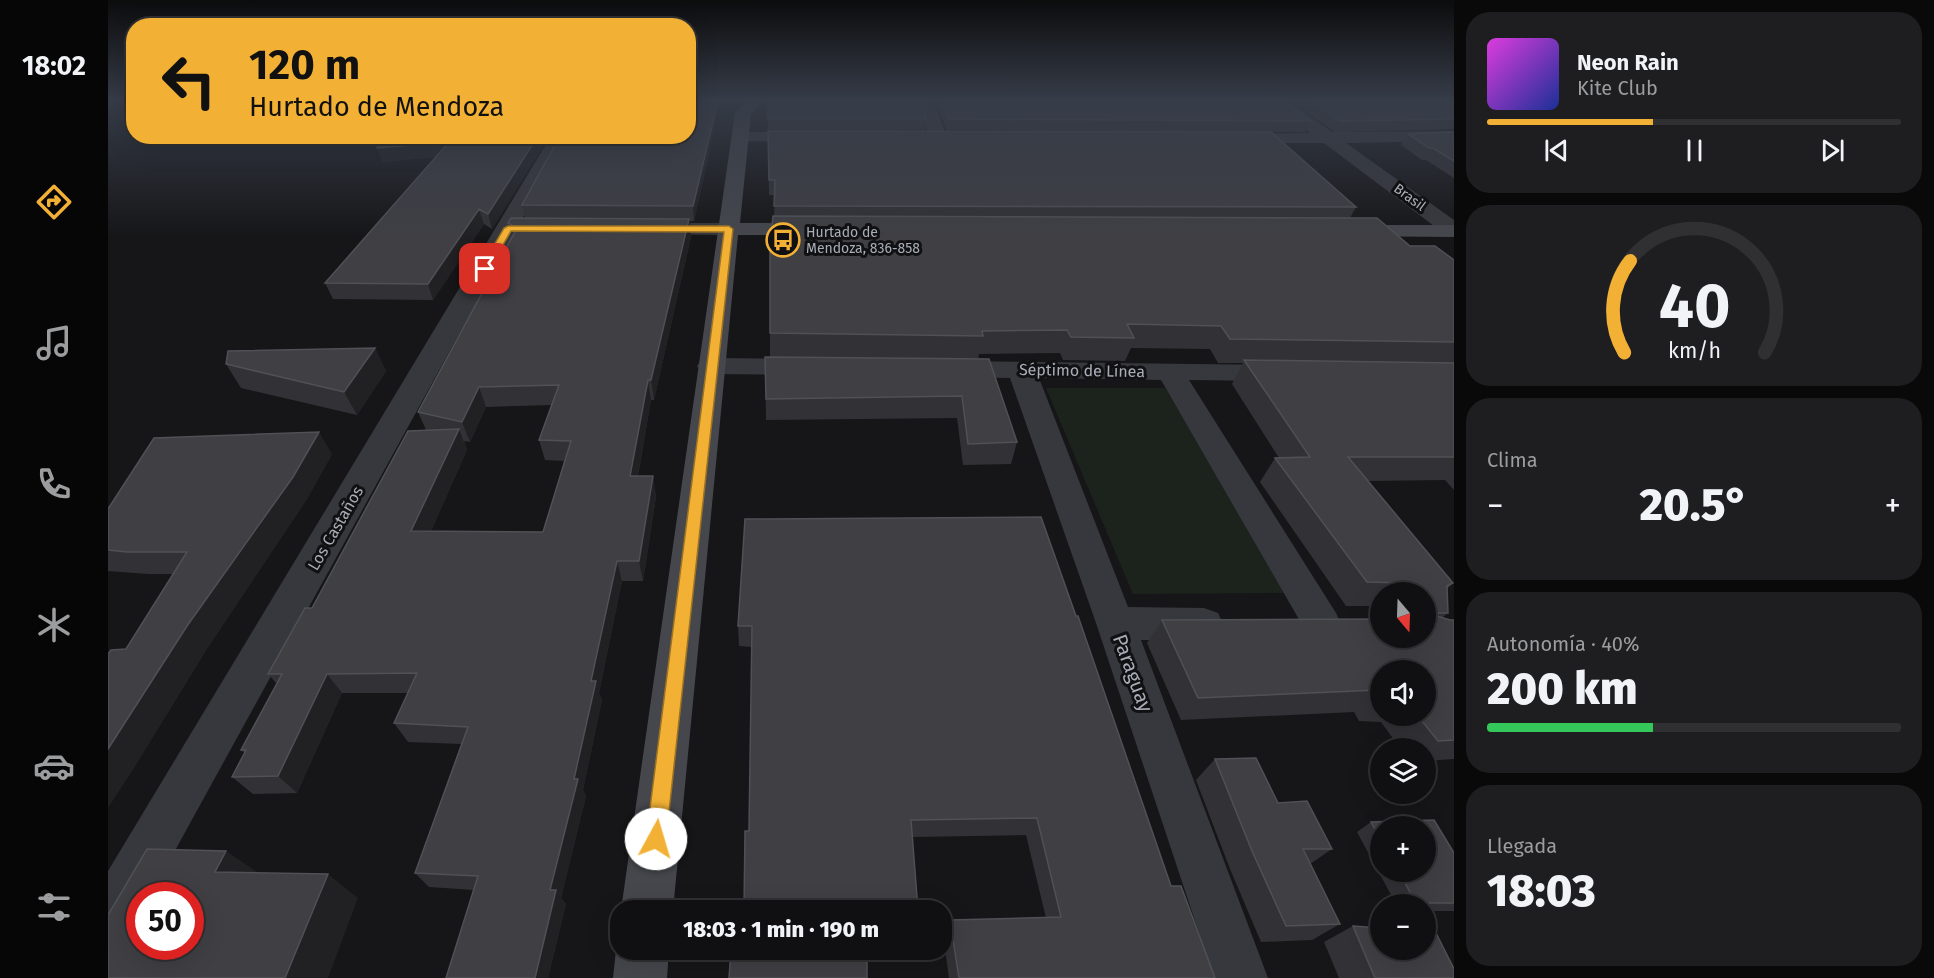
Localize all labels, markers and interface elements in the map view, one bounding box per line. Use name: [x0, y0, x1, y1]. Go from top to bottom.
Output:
text: 120 m: [249, 40, 360, 90]
icon: left: [150, 42, 228, 120]
text: Neon Rain: [1577, 49, 1679, 76]
text: 18:02: [22, 50, 86, 82]
text: Kite Club: [1577, 76, 1658, 100]
text: Hurtado de Mendoza: [249, 91, 504, 123]
icon: previous: [1540, 134, 1573, 167]
icon: pause: [1678, 134, 1711, 167]
icon: next: [1816, 134, 1849, 167]
street label: Brasil: [1390, 180, 1429, 215]
icon: directions: [33, 181, 75, 223]
bus stop icon: Hurtado de Mendoza, 836-858: [765, 222, 801, 258]
place label: Hurtado de Mendoza, 836-858: [806, 224, 920, 257]
pin: [459, 243, 510, 294]
icon: arrive: [468, 252, 501, 285]
text: 40: [1658, 269, 1730, 344]
icon: music: [33, 322, 75, 364]
text: km/h: [1667, 338, 1721, 364]
street label: Séptimo de Línea: [1019, 360, 1145, 381]
text: Clima: [1487, 448, 1538, 472]
icon: phone: [33, 463, 75, 505]
text: 20.5°: [1639, 478, 1749, 532]
street label: Los Castaños: [304, 483, 367, 574]
text: −: [1487, 486, 1504, 526]
text: +: [1885, 486, 1901, 526]
north arrow: [1370, 582, 1436, 648]
map controls: [1370, 582, 1436, 960]
icon: climate: [33, 604, 75, 646]
street label: Paraguay: [1108, 631, 1158, 715]
text: Autonomía · 40%: [1487, 632, 1639, 656]
button: sound: [1370, 660, 1436, 726]
text: 200 km: [1487, 662, 1637, 716]
button: layers: [1370, 738, 1436, 804]
icon: car: [33, 745, 75, 787]
position arrow: [624, 807, 688, 871]
button: +: [1370, 816, 1436, 882]
text: Llegada: [1487, 834, 1557, 858]
text: 18:03: [1487, 864, 1596, 918]
speed limit sign: 50: [126, 882, 204, 960]
icon: filters: [33, 886, 75, 928]
button: −: [1370, 894, 1436, 960]
text: 18:03 · 1 min · 190 m: [683, 916, 879, 943]

